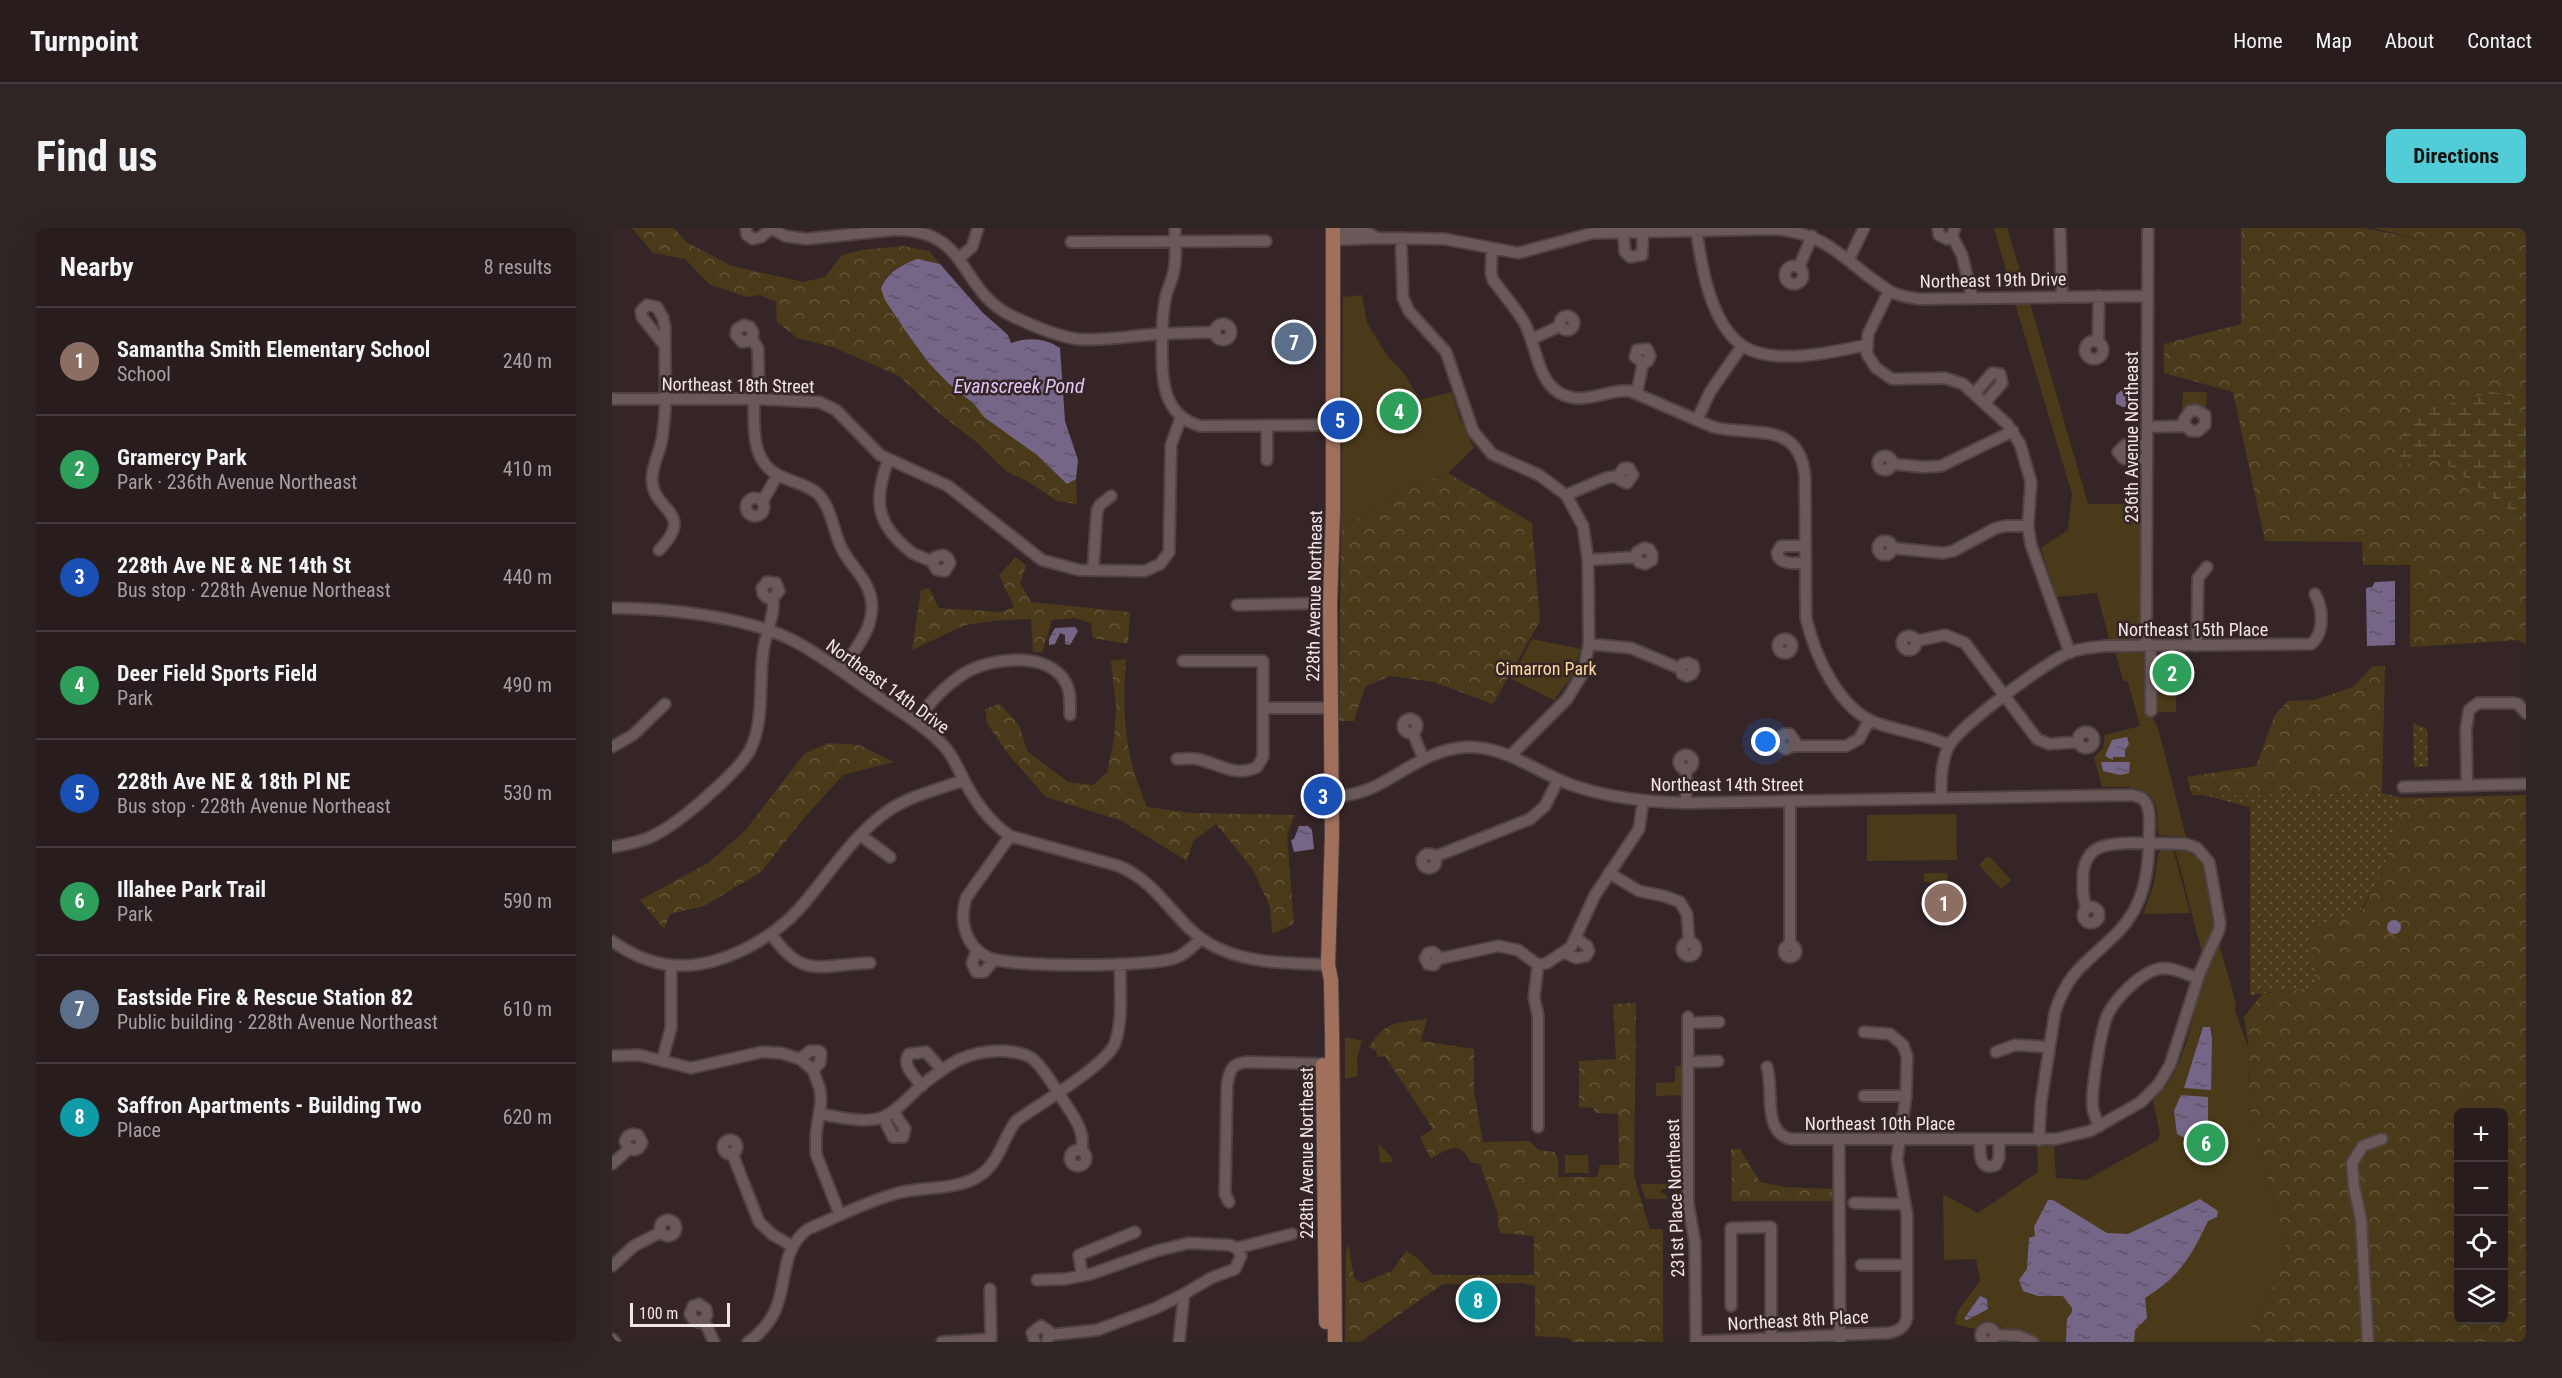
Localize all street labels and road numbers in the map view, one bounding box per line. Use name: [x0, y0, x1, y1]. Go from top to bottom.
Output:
street label: Northeast 19th Drive: [1919, 268, 2067, 292]
street label: 236th Avenue Northeast: [2121, 351, 2142, 523]
street label: Northeast 18th Street: [661, 373, 815, 397]
street label: 228th Avenue Northeast: [1302, 510, 1326, 682]
street label: Northeast 15th Place: [2118, 619, 2268, 640]
street label: Northeast 14th Drive: [822, 634, 954, 738]
street label: Northeast 14th Street: [1651, 774, 1803, 795]
street label: 228th Avenue Northeast: [1296, 1067, 1317, 1239]
street label: Northeast 10th Place: [1805, 1113, 1955, 1134]
street label: 231st Place Northeast: [1662, 1118, 1688, 1278]
street label: Northeast 8th Place: [1727, 1306, 1869, 1334]

